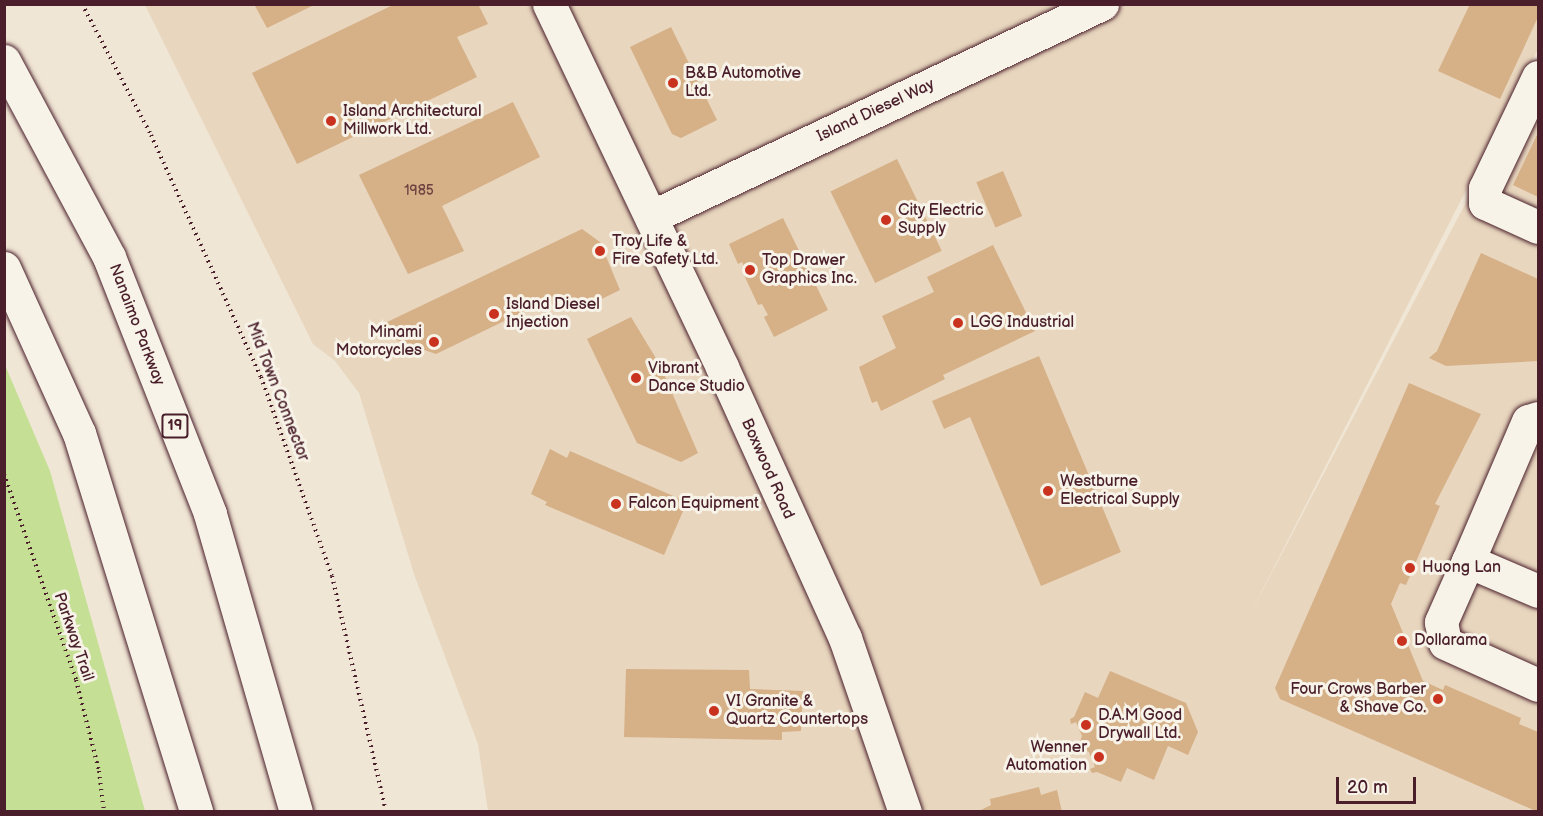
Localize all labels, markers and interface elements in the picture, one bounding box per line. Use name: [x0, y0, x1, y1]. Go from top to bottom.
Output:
place label: B&B Automotive Ltd.: [685, 64, 801, 102]
street label: Island Diesel Way: [814, 75, 938, 147]
marker: B&B Automotive Ltd.: [666, 76, 680, 90]
place label: Island Architectural Millwork Ltd.: [343, 102, 481, 140]
marker: Island Architectural Millwork Ltd.: [324, 114, 338, 128]
house number: 1985: [404, 183, 434, 199]
place label: City Electric Supply: [898, 201, 985, 239]
marker: City Electric Supply: [879, 213, 893, 227]
place label: Troy Life & Fire Safety Ltd.: [612, 232, 719, 270]
marker: Troy Life & Fire Safety Ltd.: [593, 244, 607, 258]
place label: Top Drawer Graphics Inc.: [762, 251, 857, 289]
street label: Nanaimo Parkway: [104, 262, 168, 388]
marker: Top Drawer Graphics Inc.: [743, 263, 757, 277]
place label: Island Diesel Injection: [506, 295, 600, 333]
marker: Island Diesel Injection: [487, 307, 501, 321]
place label: LGG Industrial: [970, 313, 1074, 333]
marker: LGG Industrial: [951, 316, 965, 330]
street label: Mid Town Connector: [242, 320, 312, 464]
place label: Minami Motorcycles: [336, 323, 422, 361]
marker: Minami Motorcycles: [427, 335, 441, 349]
place label: Vibrant Dance Studio: [648, 359, 745, 397]
marker: Vibrant Dance Studio: [629, 371, 643, 385]
road number: 19: [160, 414, 190, 438]
street label: Boxwood Road: [736, 416, 798, 522]
place label: Westburne Electrical Supply: [1060, 472, 1180, 510]
marker: Westburne Electrical Supply: [1041, 484, 1055, 498]
place label: Falcon Equipment: [628, 494, 759, 514]
marker: Falcon Equipment: [609, 497, 623, 511]
place label: Huong Lan: [1422, 558, 1501, 578]
marker: Huong Lan: [1403, 561, 1417, 575]
street label: Parkway Trail: [49, 589, 97, 685]
place label: Dollarama: [1414, 631, 1487, 651]
marker: Dollarama: [1395, 634, 1409, 648]
place label: Four Crows Barber & Shave Co.: [1290, 680, 1426, 718]
place label: VI Granite & Quartz Countertops: [726, 692, 868, 730]
marker: Four Crows Barber & Shave Co.: [1431, 692, 1445, 706]
marker: VI Granite & Quartz Countertops: [707, 704, 721, 718]
place label: D.A.M Good Drywall Ltd.: [1098, 706, 1182, 744]
marker: D.A.M Good Drywall Ltd.: [1079, 718, 1093, 732]
place label: Wenner Automation: [1006, 738, 1087, 776]
marker: Wenner Automation: [1092, 750, 1106, 764]
scale bar: [1339, 765, 1418, 803]
text: 20 m: [1347, 777, 1388, 798]

